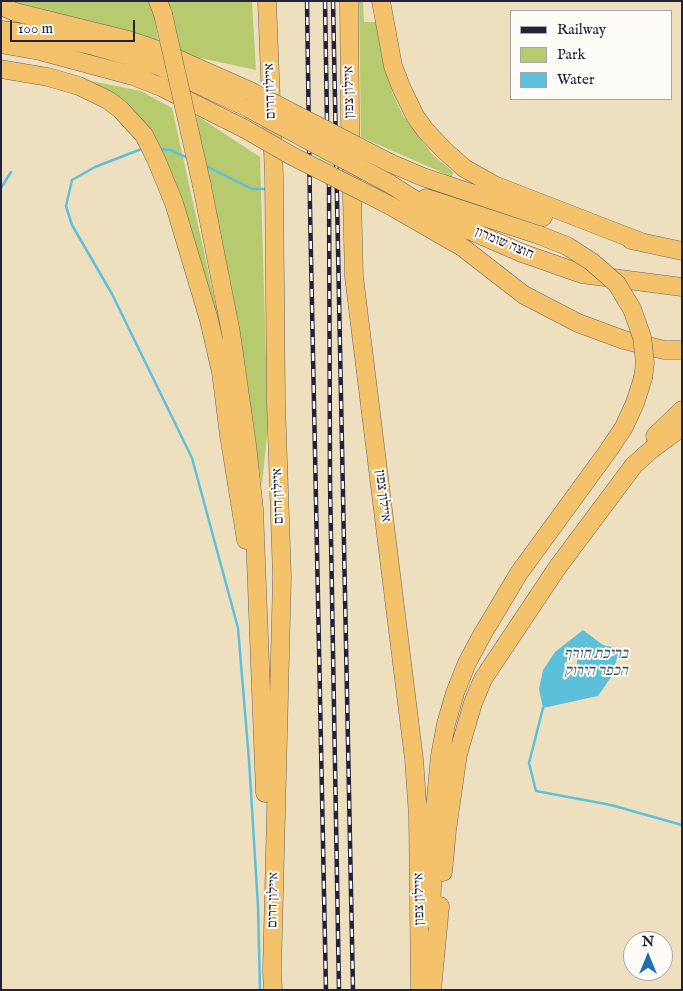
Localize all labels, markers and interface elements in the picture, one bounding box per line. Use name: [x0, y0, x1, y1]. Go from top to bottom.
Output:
scale bar: [12, 10, 138, 42]
legend: [510, 10, 673, 100]
text: 100 m: [18, 19, 53, 38]
text: Railway: [557, 20, 606, 39]
text: Park: [557, 45, 586, 64]
street label: איילון דרום: [262, 63, 280, 119]
street label: איילון צפון: [341, 66, 359, 118]
text: Water: [557, 70, 594, 89]
street label: חוצה שומרון: [472, 224, 536, 264]
street label: איילון דרום: [270, 468, 288, 524]
street label: איילון צפון: [370, 469, 394, 523]
water label: בריכת חורף הכפר הירוק: [564, 646, 628, 681]
street label: איילון דרום: [265, 872, 283, 928]
street label: איילון צפון: [411, 873, 429, 925]
north arrow: [623, 931, 673, 981]
text: N: [642, 933, 654, 951]

